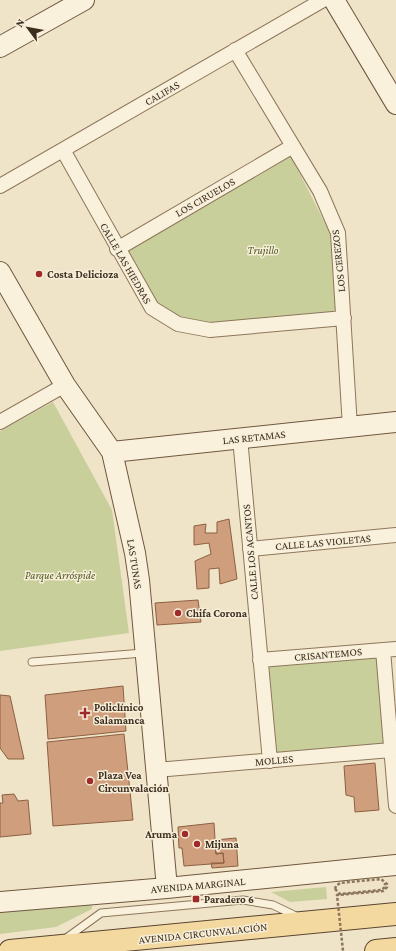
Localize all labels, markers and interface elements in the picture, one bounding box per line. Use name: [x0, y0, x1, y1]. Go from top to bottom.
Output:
north arrow: [8, 8, 48, 48]
text: N: [12, 16, 27, 29]
street label: CALIFAS: [143, 78, 181, 108]
street label: LOS CIRUELOS: [173, 175, 237, 219]
street label: CALLE LAS HIEDRAS: [98, 220, 154, 306]
street label: LOS CEREZOS: [329, 229, 347, 293]
park label: Trujillo: [247, 244, 279, 257]
place label: Costa Delicioza: [47, 268, 119, 280]
marker: Costa Delicioza: [34, 269, 44, 279]
street label: LAS RETAMAS: [222, 428, 286, 446]
street label: CALLE LOS ACANTOS: [240, 504, 260, 600]
street label: CALLE LAS VIOLETAS: [275, 532, 371, 552]
street label: LAS TUNAS: [125, 538, 145, 590]
park label: Parque Arróspide: [25, 569, 96, 582]
place label: Chifa Corona: [186, 607, 248, 619]
marker: Chifa Corona: [173, 608, 183, 618]
street label: CRISANTEMOS: [294, 645, 362, 663]
place label: Policlínico Salamanca: [94, 701, 145, 726]
marker: Policlínico Salamanca: [79, 707, 91, 719]
street label: MOLLES: [254, 752, 294, 768]
place label: Plaza Vea Circunvalación: [98, 769, 169, 794]
marker: Plaza Vea Circunvalación: [85, 776, 95, 786]
place label: Aruma: [144, 828, 178, 840]
marker: Aruma: [180, 829, 190, 839]
place label: Mijuna: [205, 838, 239, 851]
marker: Mijuna: [192, 839, 202, 849]
street label: AVENIDA MARGINAL: [150, 875, 246, 895]
place label: Paradero 6: [204, 893, 254, 905]
marker: Paradero 6: [191, 894, 201, 904]
street label: AVENIDA CIRCUNVALACIÓN: [138, 920, 268, 946]

